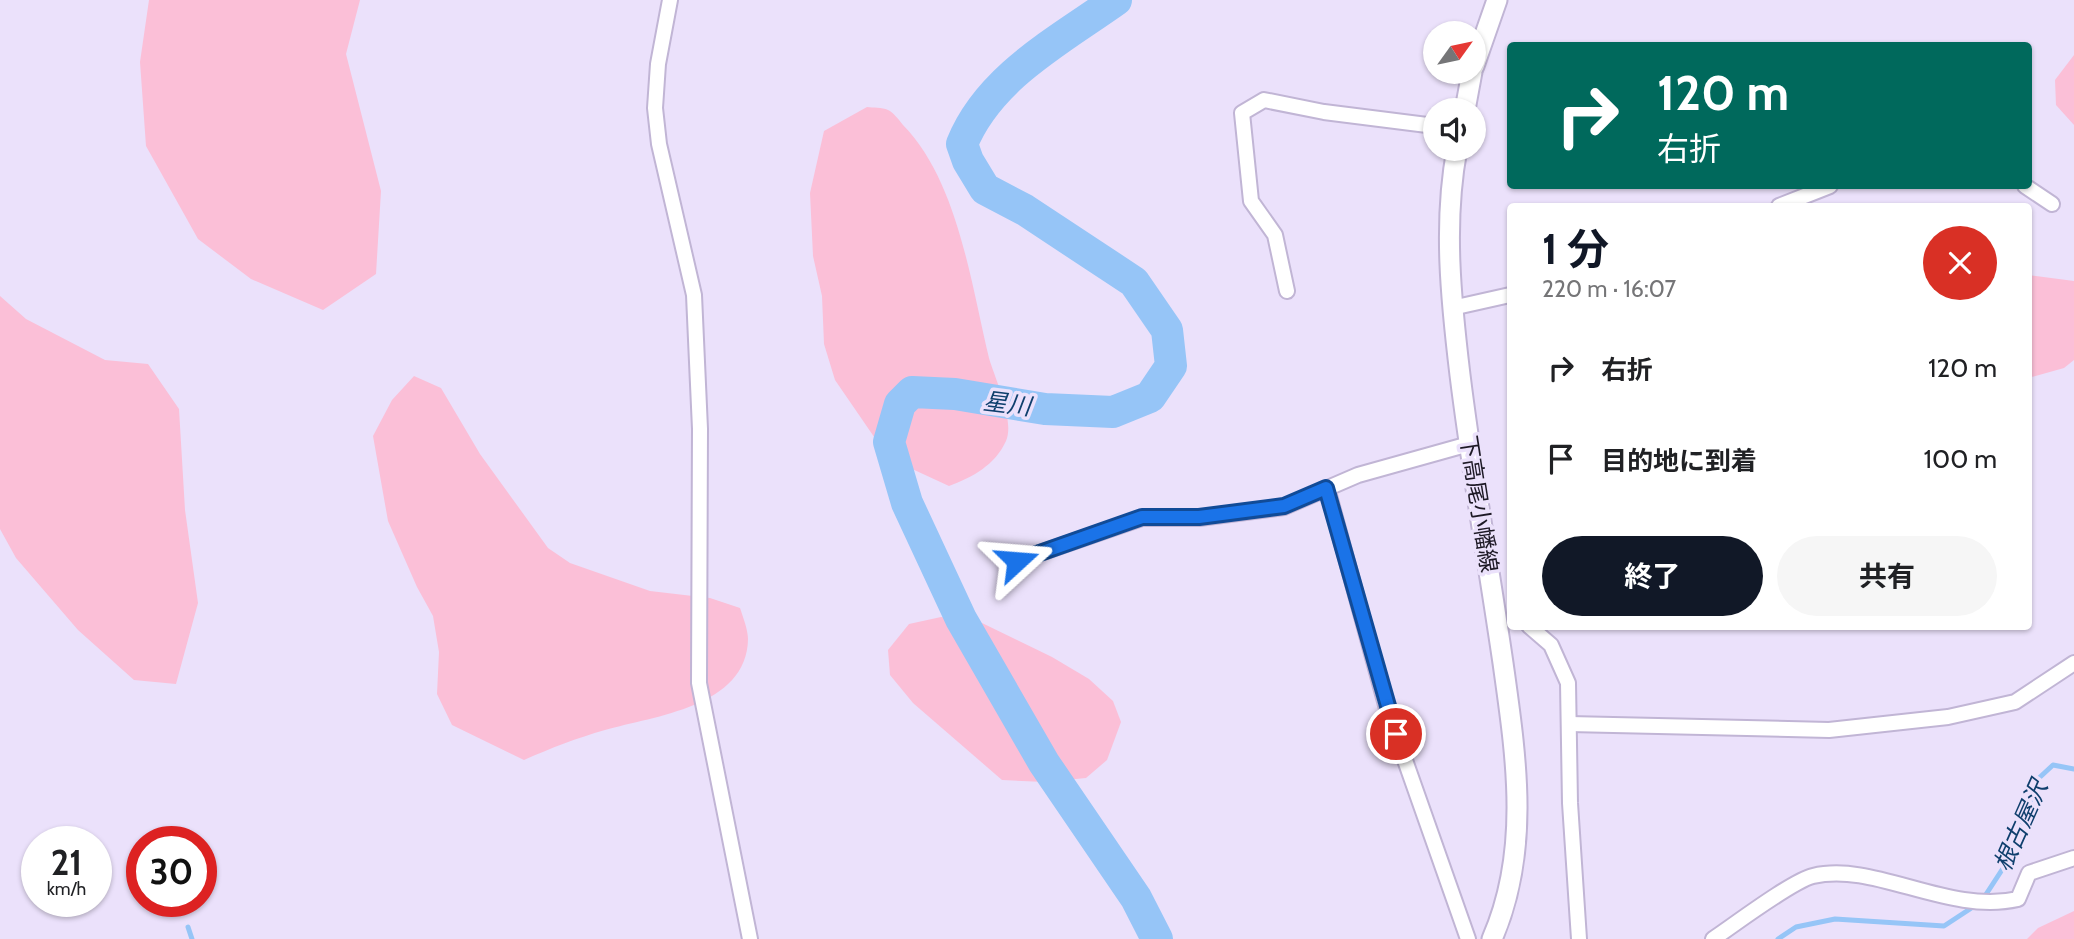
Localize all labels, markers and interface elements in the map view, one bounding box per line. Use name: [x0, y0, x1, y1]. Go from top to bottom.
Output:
north arrow: [1423, 21, 1486, 84]
map controls: [1423, 21, 1486, 161]
text: 120 m: [1657, 63, 1789, 122]
icon: right: [1542, 70, 1633, 161]
button: sound: [1423, 98, 1486, 161]
text: 右折: [1657, 129, 1721, 168]
text: 1 分: [1542, 223, 1609, 275]
button: close: [1923, 226, 1997, 300]
text: 220 m · 16:07: [1542, 275, 1676, 303]
icon: right: [1542, 349, 1580, 387]
text: 120 m: [1928, 352, 1997, 384]
text: 右折: [1601, 354, 1653, 386]
water label: 星川: [981, 386, 1036, 421]
street label: 下高尾小幡線: [1454, 434, 1504, 574]
icon: arrive: [1542, 440, 1580, 478]
text: 100 m: [1924, 443, 1997, 475]
text: 目的地に到着: [1601, 445, 1757, 477]
position arrow: [980, 524, 1054, 598]
button: 終了: [1542, 536, 1763, 616]
button: 共有: [1777, 536, 1997, 616]
pin: [1366, 704, 1426, 764]
icon: arrive: [1377, 715, 1415, 753]
water label: 根古屋沢: [1988, 773, 2055, 876]
speed limit sign: 30: [126, 826, 217, 917]
text: 21: [51, 841, 82, 884]
text: km/h: [47, 878, 86, 900]

